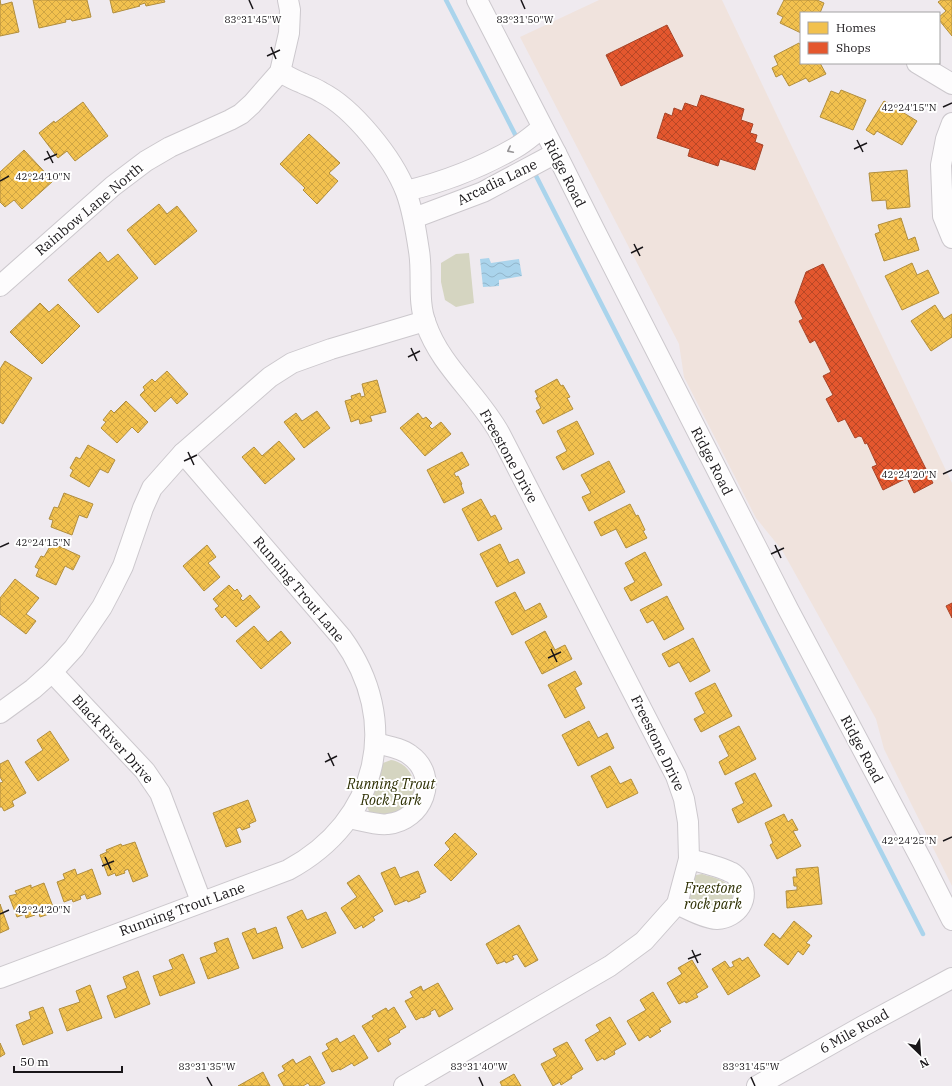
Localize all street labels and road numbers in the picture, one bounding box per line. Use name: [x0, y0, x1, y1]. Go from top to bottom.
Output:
street label: Ridge Road: [540, 136, 590, 210]
street label: Arcadia Lane: [454, 155, 540, 209]
street label: Rainbow Lane North: [31, 158, 147, 259]
street label: Freestone Drive: [476, 406, 542, 506]
street label: Ridge Road: [687, 424, 737, 498]
street label: Running Trout Lane: [250, 533, 348, 645]
street label: Black River Drive: [68, 691, 158, 787]
street label: Freestone Drive: [627, 692, 689, 794]
street label: Ridge Road: [837, 712, 888, 786]
street label: Running Trout Lane: [117, 878, 247, 940]
street label: 6 Mile Road: [816, 1004, 892, 1057]

